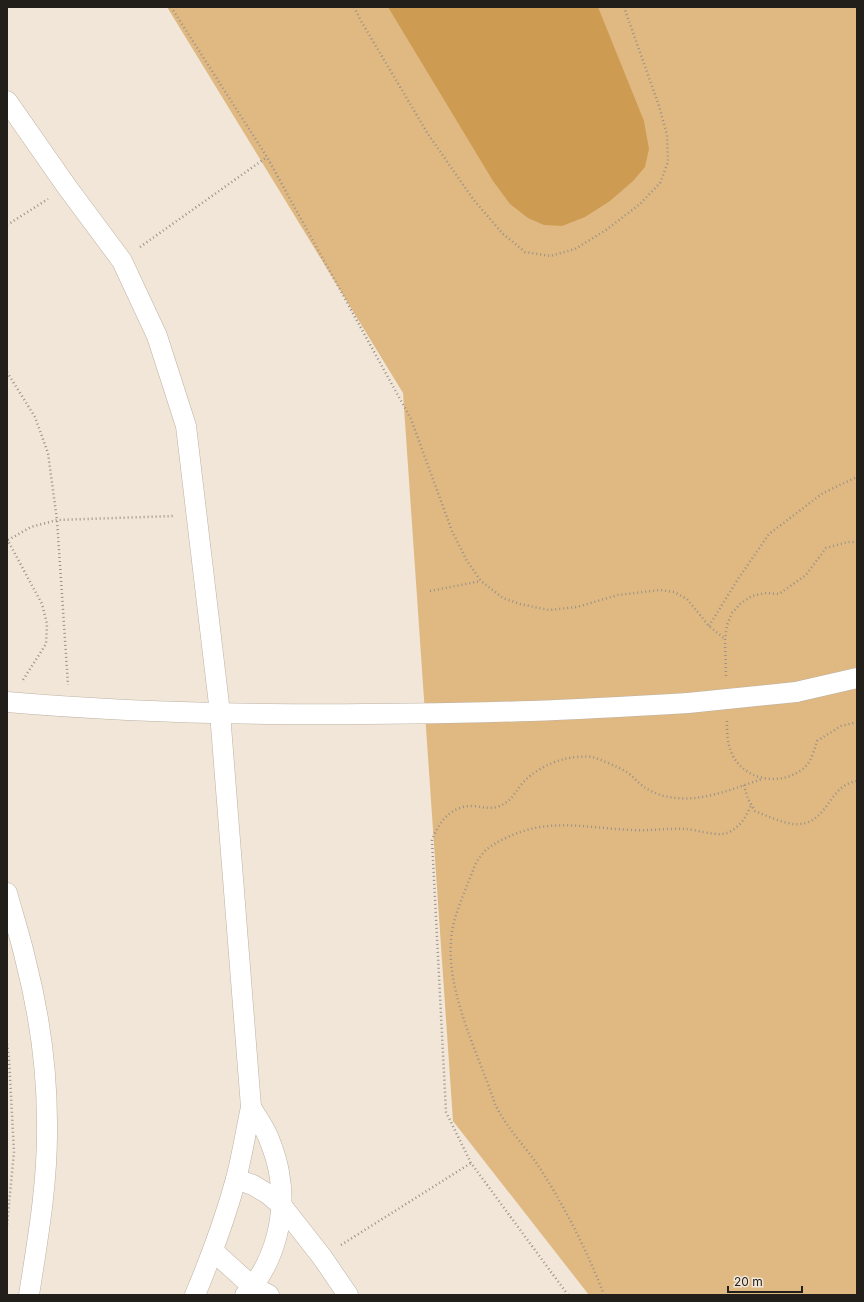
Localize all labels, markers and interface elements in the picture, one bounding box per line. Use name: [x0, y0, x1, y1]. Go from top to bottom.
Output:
scale bar: [728, 1268, 802, 1294]
text: 20 m: [734, 1274, 763, 1289]

